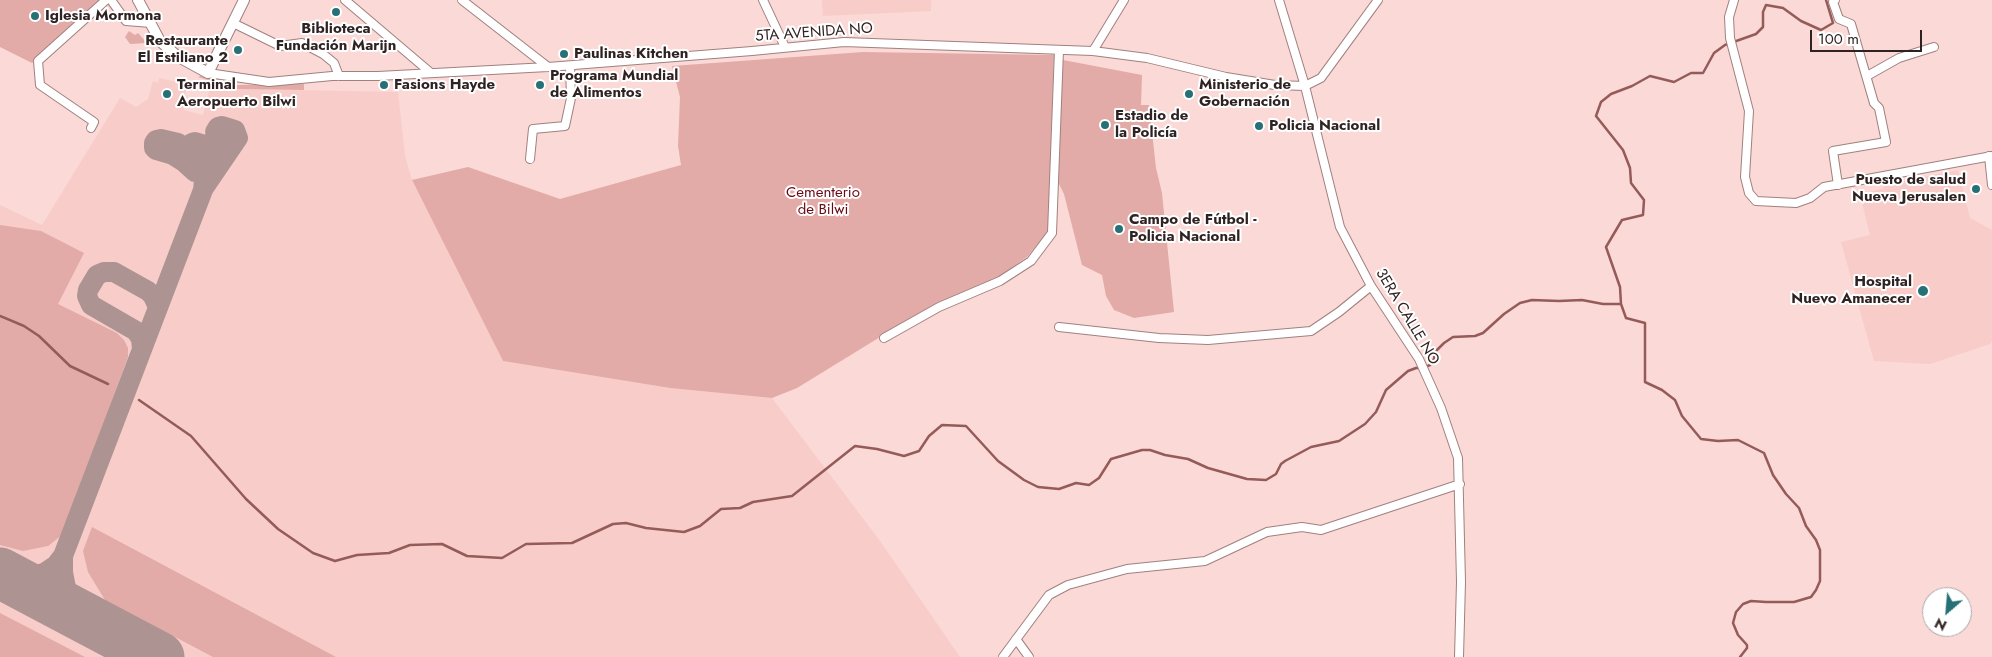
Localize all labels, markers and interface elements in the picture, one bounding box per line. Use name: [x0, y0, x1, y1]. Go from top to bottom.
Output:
marker: Biblioteca Fundación Marijn: [330, 6, 342, 18]
place label: Iglesia Mormona: [45, 7, 161, 25]
marker: Iglesia Mormona: [29, 10, 41, 22]
place label: Biblioteca Fundación Marijn: [276, 20, 396, 55]
street label: 5TA AVENIDA NO: [755, 20, 873, 46]
scale bar: [1812, 20, 1924, 52]
text: 100 m: [1818, 28, 1859, 50]
place label: Restaurante El Estiliano 2: [138, 32, 228, 67]
marker: Restaurante El Estiliano 2: [232, 44, 244, 56]
place label: Paulinas Kitchen: [574, 45, 688, 63]
marker: Paulinas Kitchen: [558, 48, 570, 60]
place label: Programa Mundial de Alimentos: [550, 67, 678, 102]
place label: Terminal Aeropuerto Bilwi: [177, 76, 296, 111]
place label: Fasions Hayde: [394, 76, 495, 94]
place label: Ministerio de Gobernación: [1199, 76, 1291, 111]
marker: Fasions Hayde: [378, 79, 390, 91]
marker: Programa Mundial de Alimentos: [534, 79, 546, 91]
marker: Terminal Aeropuerto Bilwi: [161, 88, 173, 100]
marker: Ministerio de Gobernación: [1183, 88, 1195, 100]
place label: Estadio de la Policía: [1115, 107, 1188, 142]
place label: Policia Nacional: [1269, 117, 1380, 135]
marker: Estadio de la Policía: [1099, 119, 1111, 131]
marker: Policia Nacional: [1253, 120, 1265, 132]
place label: Puesto de salud Nueva Jerusalen: [1852, 171, 1966, 206]
marker: Puesto de salud Nueva Jerusalen: [1970, 183, 1982, 195]
park label: Cementerio de Bilwi: [786, 184, 860, 219]
place label: Campo de Fútbol - Policia Nacional: [1129, 211, 1257, 246]
marker: Campo de Fútbol - Policia Nacional: [1113, 223, 1125, 235]
street label: 3ERA CALLE NO: [1371, 266, 1443, 368]
place label: Hospital Nuevo Amanecer: [1791, 273, 1912, 308]
marker: Hospital Nuevo Amanecer: [1916, 284, 1930, 298]
north arrow: [1922, 587, 1972, 637]
text: N: [1931, 613, 1950, 636]

